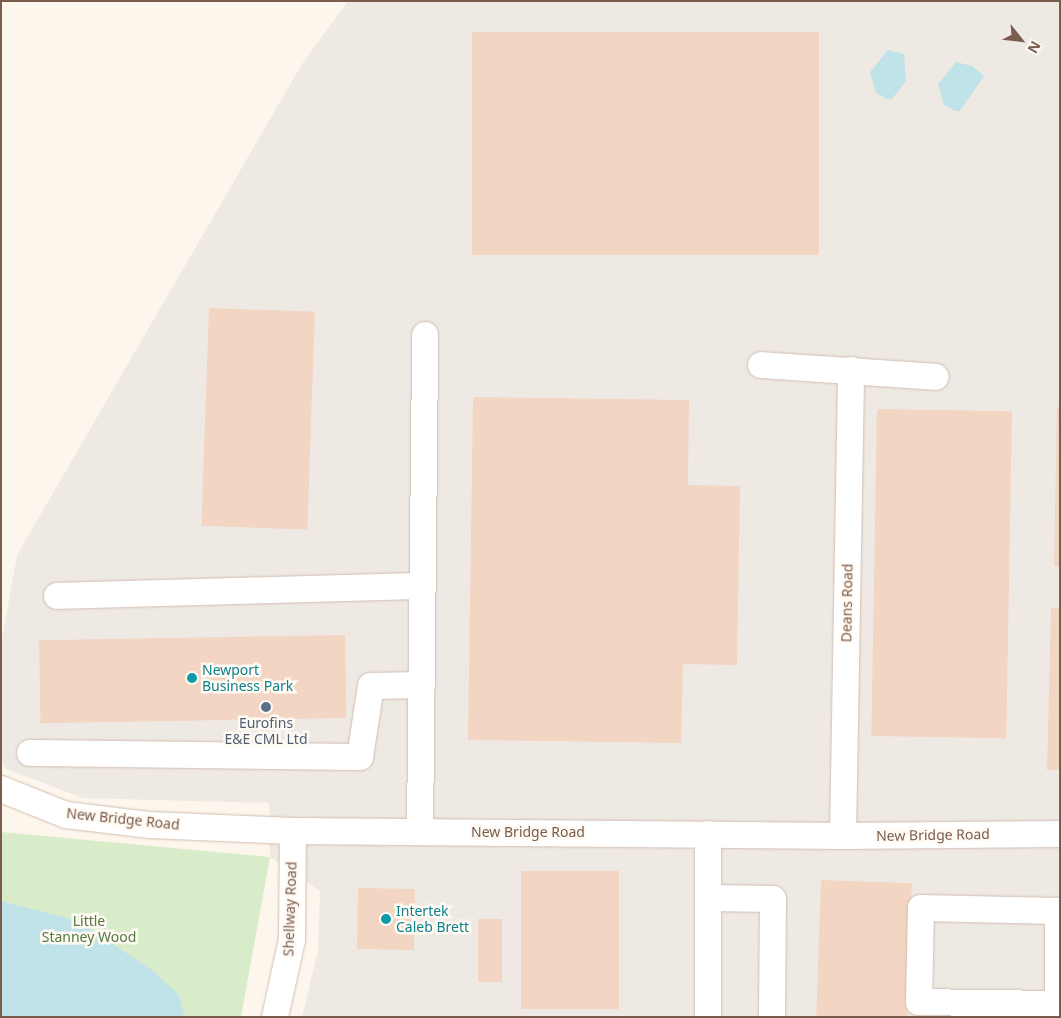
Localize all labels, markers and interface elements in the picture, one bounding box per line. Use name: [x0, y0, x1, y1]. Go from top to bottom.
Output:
north arrow: [996, 15, 1046, 65]
text: N: [1023, 38, 1046, 57]
street label: Deans Road: [838, 564, 856, 642]
place label: Newport Business Park: [202, 662, 293, 694]
marker: Newport Business Park: [186, 672, 198, 684]
marker: Eurofins E&E CML Ltd: [260, 701, 272, 713]
place label: Eurofins E&E CML Ltd: [225, 715, 307, 748]
street label: New Bridge Road: [66, 805, 180, 833]
street label: New Bridge Road: [471, 824, 585, 840]
street label: New Bridge Road: [876, 826, 990, 844]
street label: Shellway Road: [280, 861, 300, 957]
place label: Intertek Caleb Brett: [396, 903, 469, 936]
park label: Little Stanney Wood: [42, 913, 136, 946]
marker: Intertek Caleb Brett: [380, 913, 392, 925]

